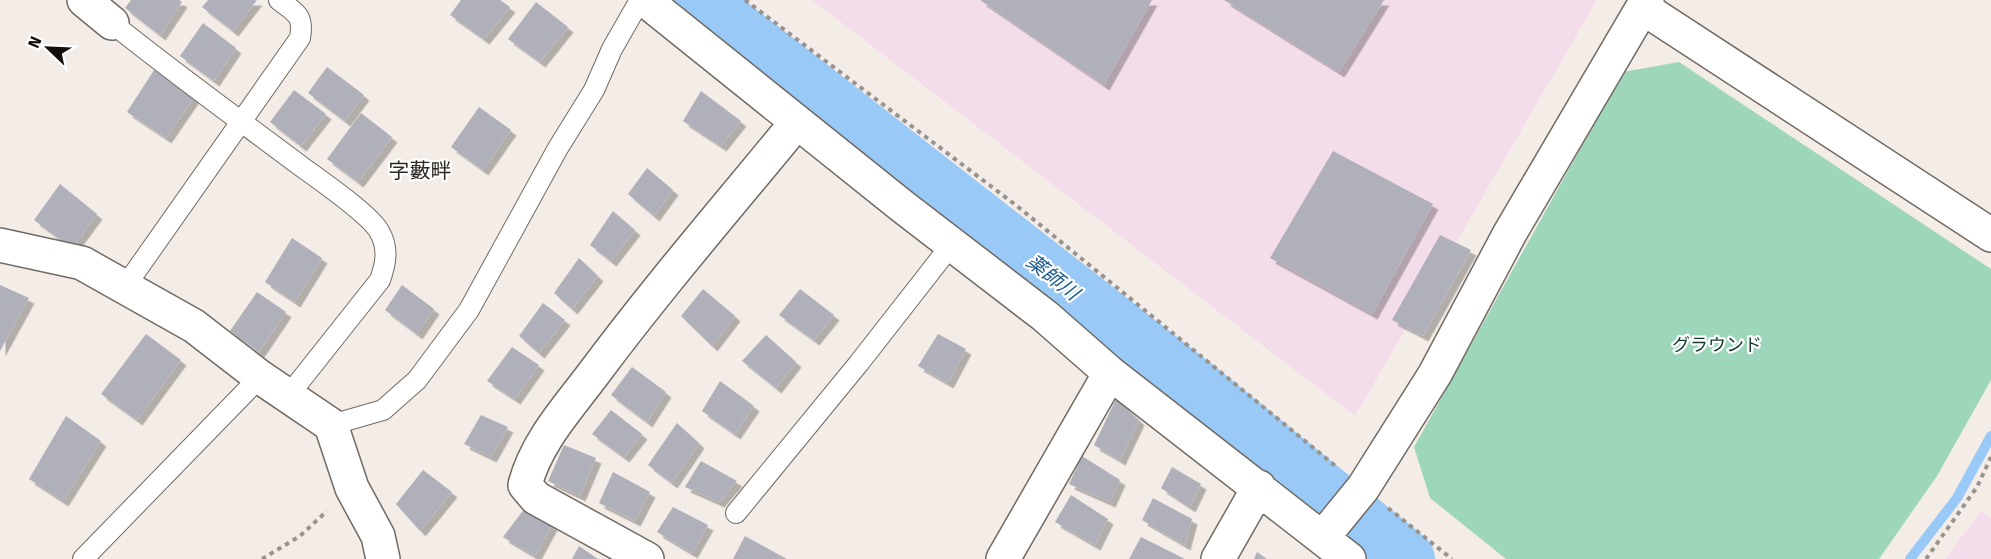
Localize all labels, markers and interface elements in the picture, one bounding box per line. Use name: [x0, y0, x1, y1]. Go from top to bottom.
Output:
north arrow: [18, 18, 78, 78]
text: N: [24, 34, 45, 51]
district label: 字藪畔: [389, 158, 452, 184]
water label: 薬師川: [1022, 249, 1086, 306]
park label: グラウンド: [1672, 334, 1762, 356]

